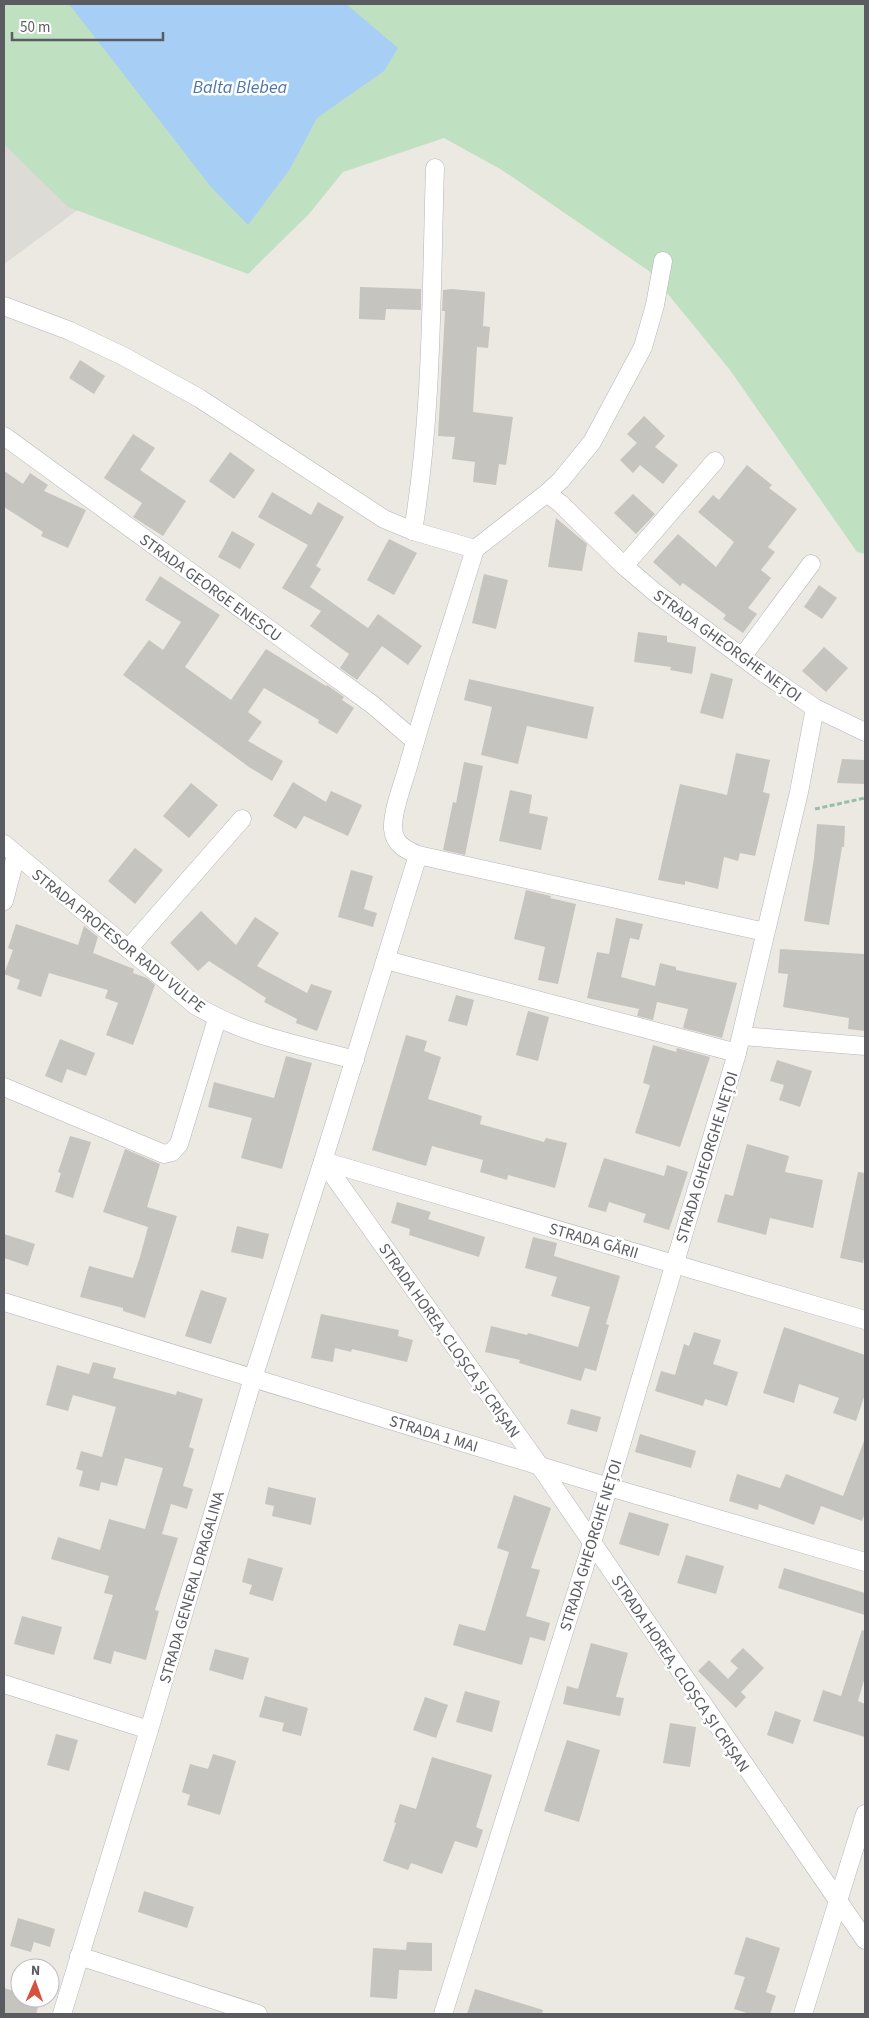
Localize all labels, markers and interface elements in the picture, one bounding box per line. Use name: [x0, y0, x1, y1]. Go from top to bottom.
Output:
scale bar: [12, 10, 164, 42]
text: 50 m: [20, 17, 50, 38]
water label: Balta Blebea: [193, 75, 288, 100]
street label: STRADA GEORGE ENESCU: [135, 529, 286, 647]
street label: STRADA GHEORGHE NEȚOI: [649, 585, 806, 707]
street label: STRADA PROFESOR RADU VULPE: [27, 864, 210, 1018]
street label: STRADA GHEORGHE NEȚOI: [670, 1069, 744, 1246]
street label: STRADA GĂRII: [546, 1218, 641, 1264]
street label: STRADA HOREA, CLOȘCA ȘI CRIȘAN: [373, 1239, 525, 1442]
street label: STRADA 1 MAI: [387, 1410, 481, 1458]
street label: STRADA GHEORGHE NEȚOI: [554, 1457, 628, 1634]
street label: STRADA GENERAL DRAGALINA: [154, 1488, 230, 1686]
street label: STRADA HOREA, CLOȘCA ȘI CRIȘAN: [606, 1571, 755, 1776]
north arrow: [10, 1958, 60, 2008]
text: N: [30, 1961, 40, 1981]

